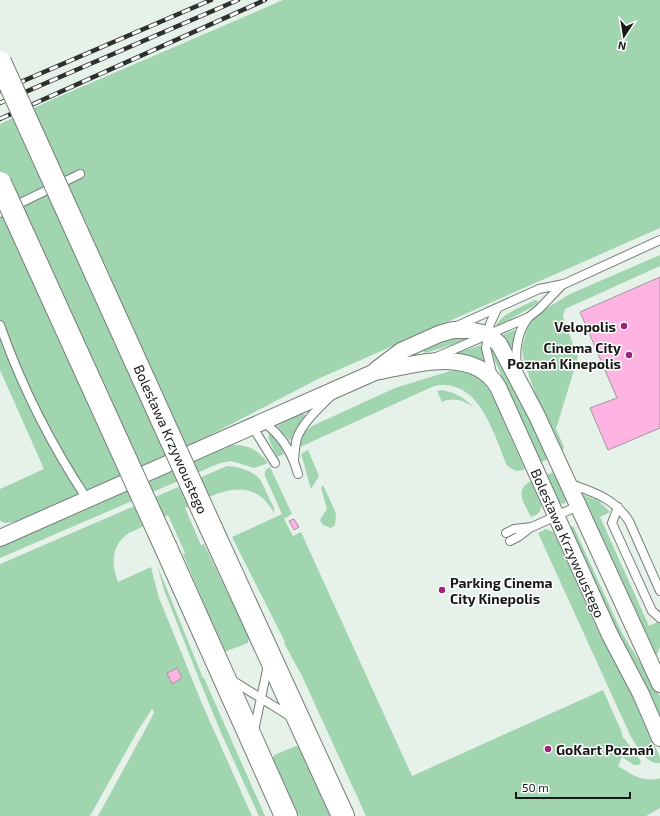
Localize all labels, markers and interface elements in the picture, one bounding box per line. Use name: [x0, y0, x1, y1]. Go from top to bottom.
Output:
north arrow: [604, 16, 644, 56]
text: N: [617, 39, 627, 53]
place label: Velopolis: [554, 318, 616, 335]
marker: Velopolis: [619, 321, 629, 331]
place label: Cinema City Poznań Kinepolis: [507, 339, 621, 372]
marker: Cinema City Poznań Kinepolis: [624, 350, 634, 360]
street label: Bolesława Krzywoustego: [130, 362, 212, 516]
street label: Bolesława Krzywoustego: [527, 466, 609, 620]
place label: Parking Cinema City Kinepolis: [450, 574, 553, 607]
marker: Parking Cinema City Kinepolis: [437, 585, 447, 595]
place label: GoKart Poznań: [556, 741, 654, 758]
marker: GoKart Poznań: [543, 744, 553, 754]
scale bar: [516, 774, 630, 800]
text: 50 m: [522, 780, 549, 794]

